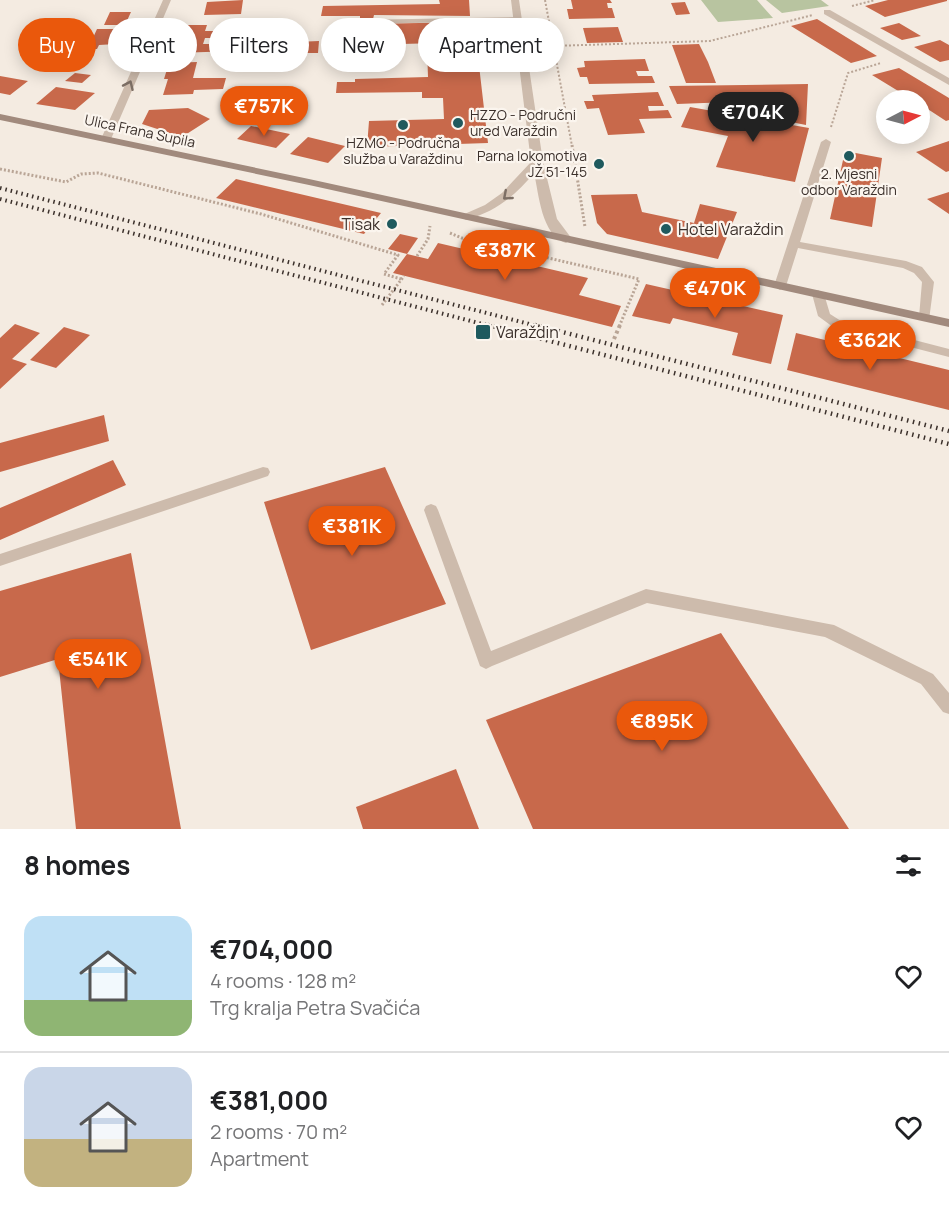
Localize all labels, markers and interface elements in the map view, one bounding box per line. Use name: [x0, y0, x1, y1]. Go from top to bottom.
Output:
chip: Buy: [18, 18, 96, 72]
chip: Rent: [108, 18, 197, 72]
chip: Filters: [209, 18, 309, 72]
chip: New: [321, 18, 406, 72]
chip: Apartment: [418, 18, 564, 72]
one-way arrow: [122, 81, 134, 92]
pin: €757K: [222, 86, 306, 137]
north arrow: [876, 90, 930, 144]
map controls: [876, 90, 930, 144]
text: €757K: [234, 92, 294, 119]
pin: €704K: [711, 92, 795, 143]
text: €704K: [722, 98, 784, 125]
place label: HZZO - Područni ured Varaždin: [470, 105, 576, 140]
street label: Ulica Frana Supila: [83, 110, 197, 152]
marker: HZZO - Područni ured Varaždin: [451, 116, 465, 130]
marker: HZMO - Područna služba u Varaždinu: [396, 118, 410, 132]
place label: HZMO - Područna služba u Varaždinu: [343, 133, 463, 168]
place label: Parna lokomotiva JŽ 51-145: [477, 146, 587, 181]
marker: 2. Mjesni odbor Varaždin: [842, 149, 856, 163]
marker: Parna lokomotiva JŽ 51-145: [592, 157, 606, 171]
place label: 2. Mjesni odbor Varaždin: [801, 164, 897, 199]
one-way arrow: [503, 189, 513, 200]
place label: Tisak: [341, 213, 381, 235]
marker: Tisak: [385, 217, 399, 231]
place label: Hotel Varaždin: [678, 218, 784, 240]
marker: Hotel Varaždin: [659, 222, 673, 236]
pin: €387K: [463, 230, 547, 281]
text: €387K: [474, 236, 536, 263]
pin: €470K: [673, 268, 757, 319]
text: €470K: [684, 274, 746, 301]
pin: €362K: [828, 320, 912, 371]
place label: Varaždin: [496, 321, 559, 343]
marker: Varaždin: [474, 323, 492, 341]
text: €362K: [839, 326, 901, 353]
pin: €381K: [310, 506, 394, 557]
text: €381K: [322, 512, 382, 539]
pin: €541K: [56, 639, 140, 690]
text: €541K: [68, 645, 128, 672]
pin: €895K: [620, 701, 704, 752]
text: €895K: [631, 707, 694, 734]
text: 8 homes: [24, 847, 130, 883]
icon: filters: [892, 849, 925, 882]
text: €704,000: [210, 931, 333, 967]
icon: home: [72, 940, 144, 1012]
icon: heart: [892, 960, 925, 993]
text: 4 rooms · 128 m²: [210, 967, 356, 994]
text: Trg kralja Petra Svačića: [210, 994, 420, 1021]
text: €381,000: [210, 1082, 328, 1118]
icon: home: [72, 1091, 144, 1163]
icon: heart: [892, 1111, 925, 1144]
text: 2 rooms · 70 m²: [210, 1118, 347, 1145]
text: Apartment: [210, 1145, 309, 1172]

